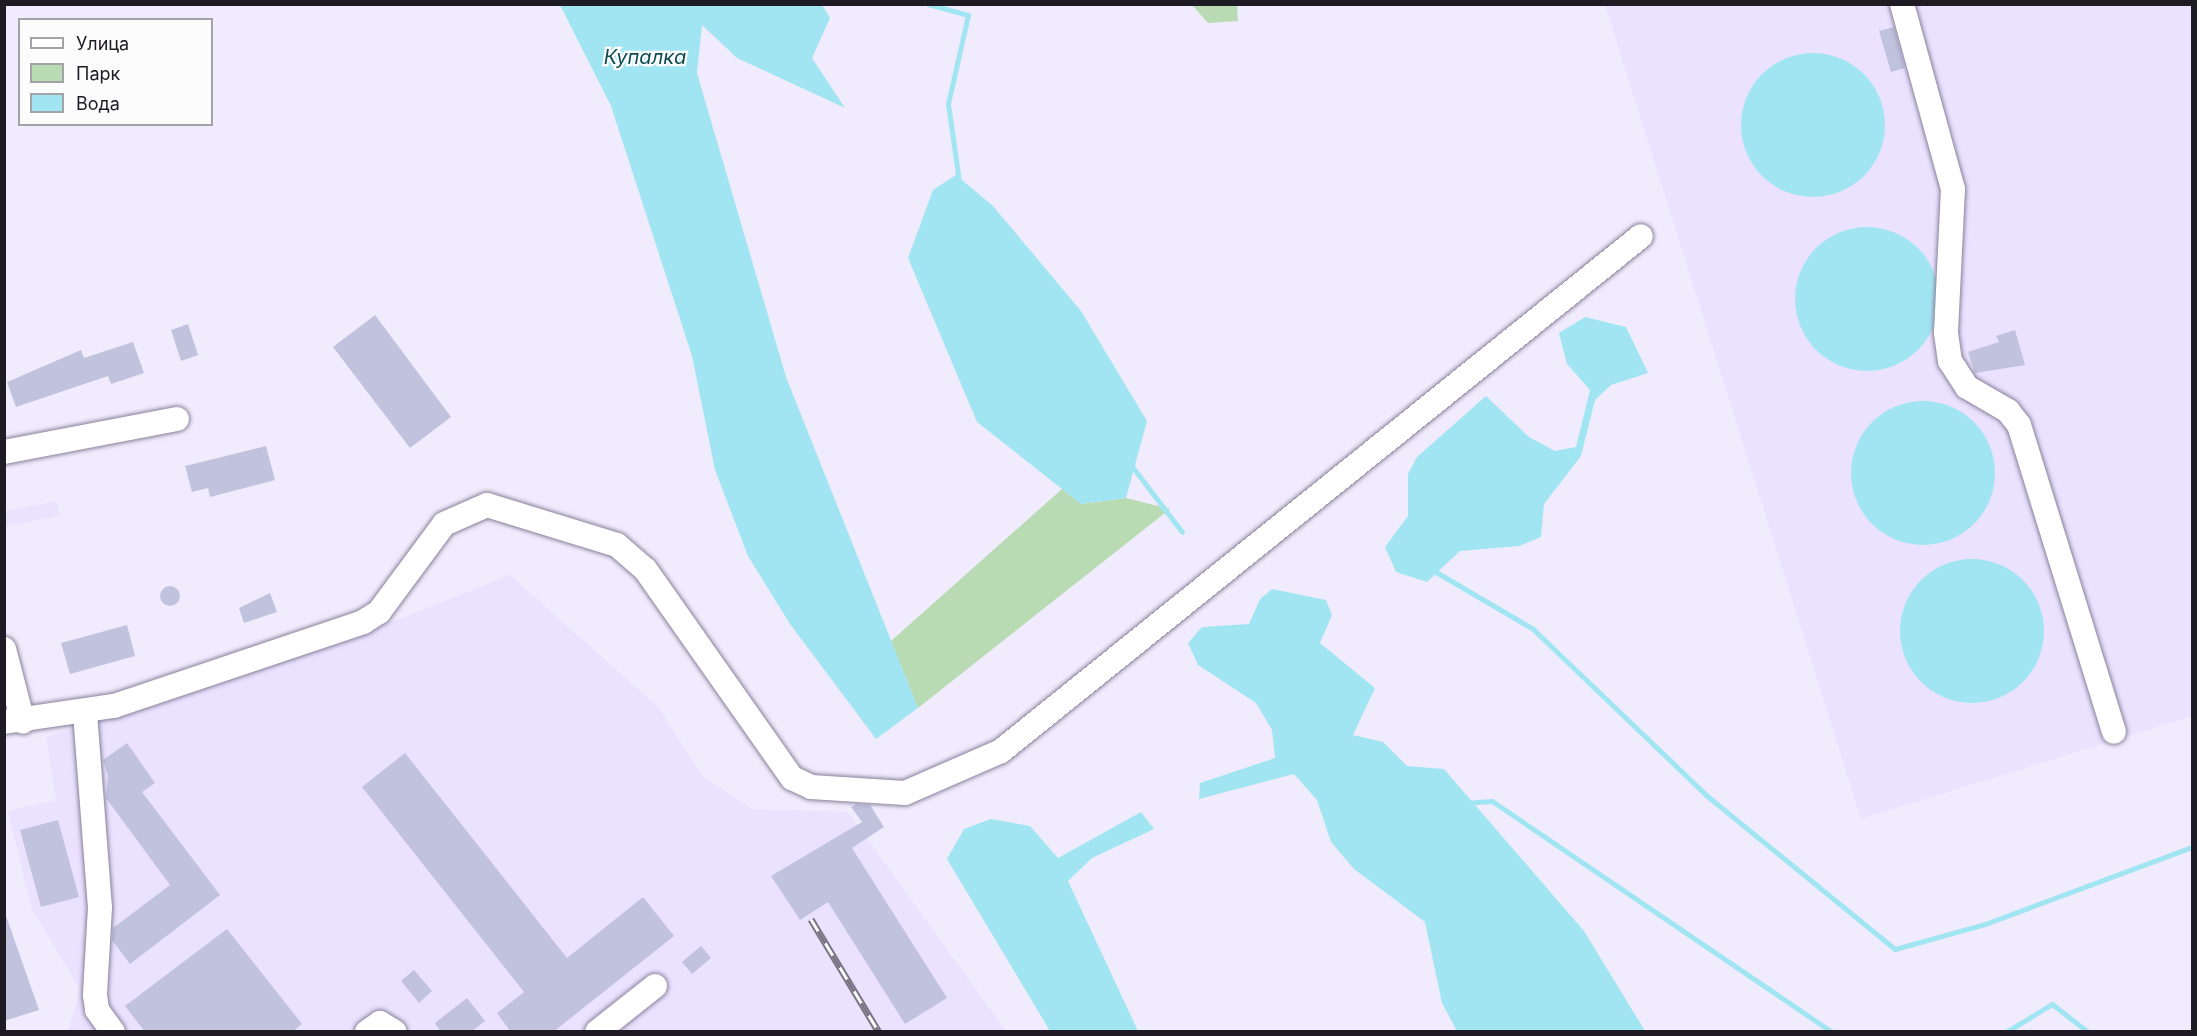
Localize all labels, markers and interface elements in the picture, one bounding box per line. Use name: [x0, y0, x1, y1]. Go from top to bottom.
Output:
legend: [18, 18, 213, 126]
text: Улица: [76, 33, 129, 54]
water label: Купалка: [604, 45, 686, 69]
text: Парк: [76, 63, 120, 84]
text: Вода: [76, 93, 120, 114]

